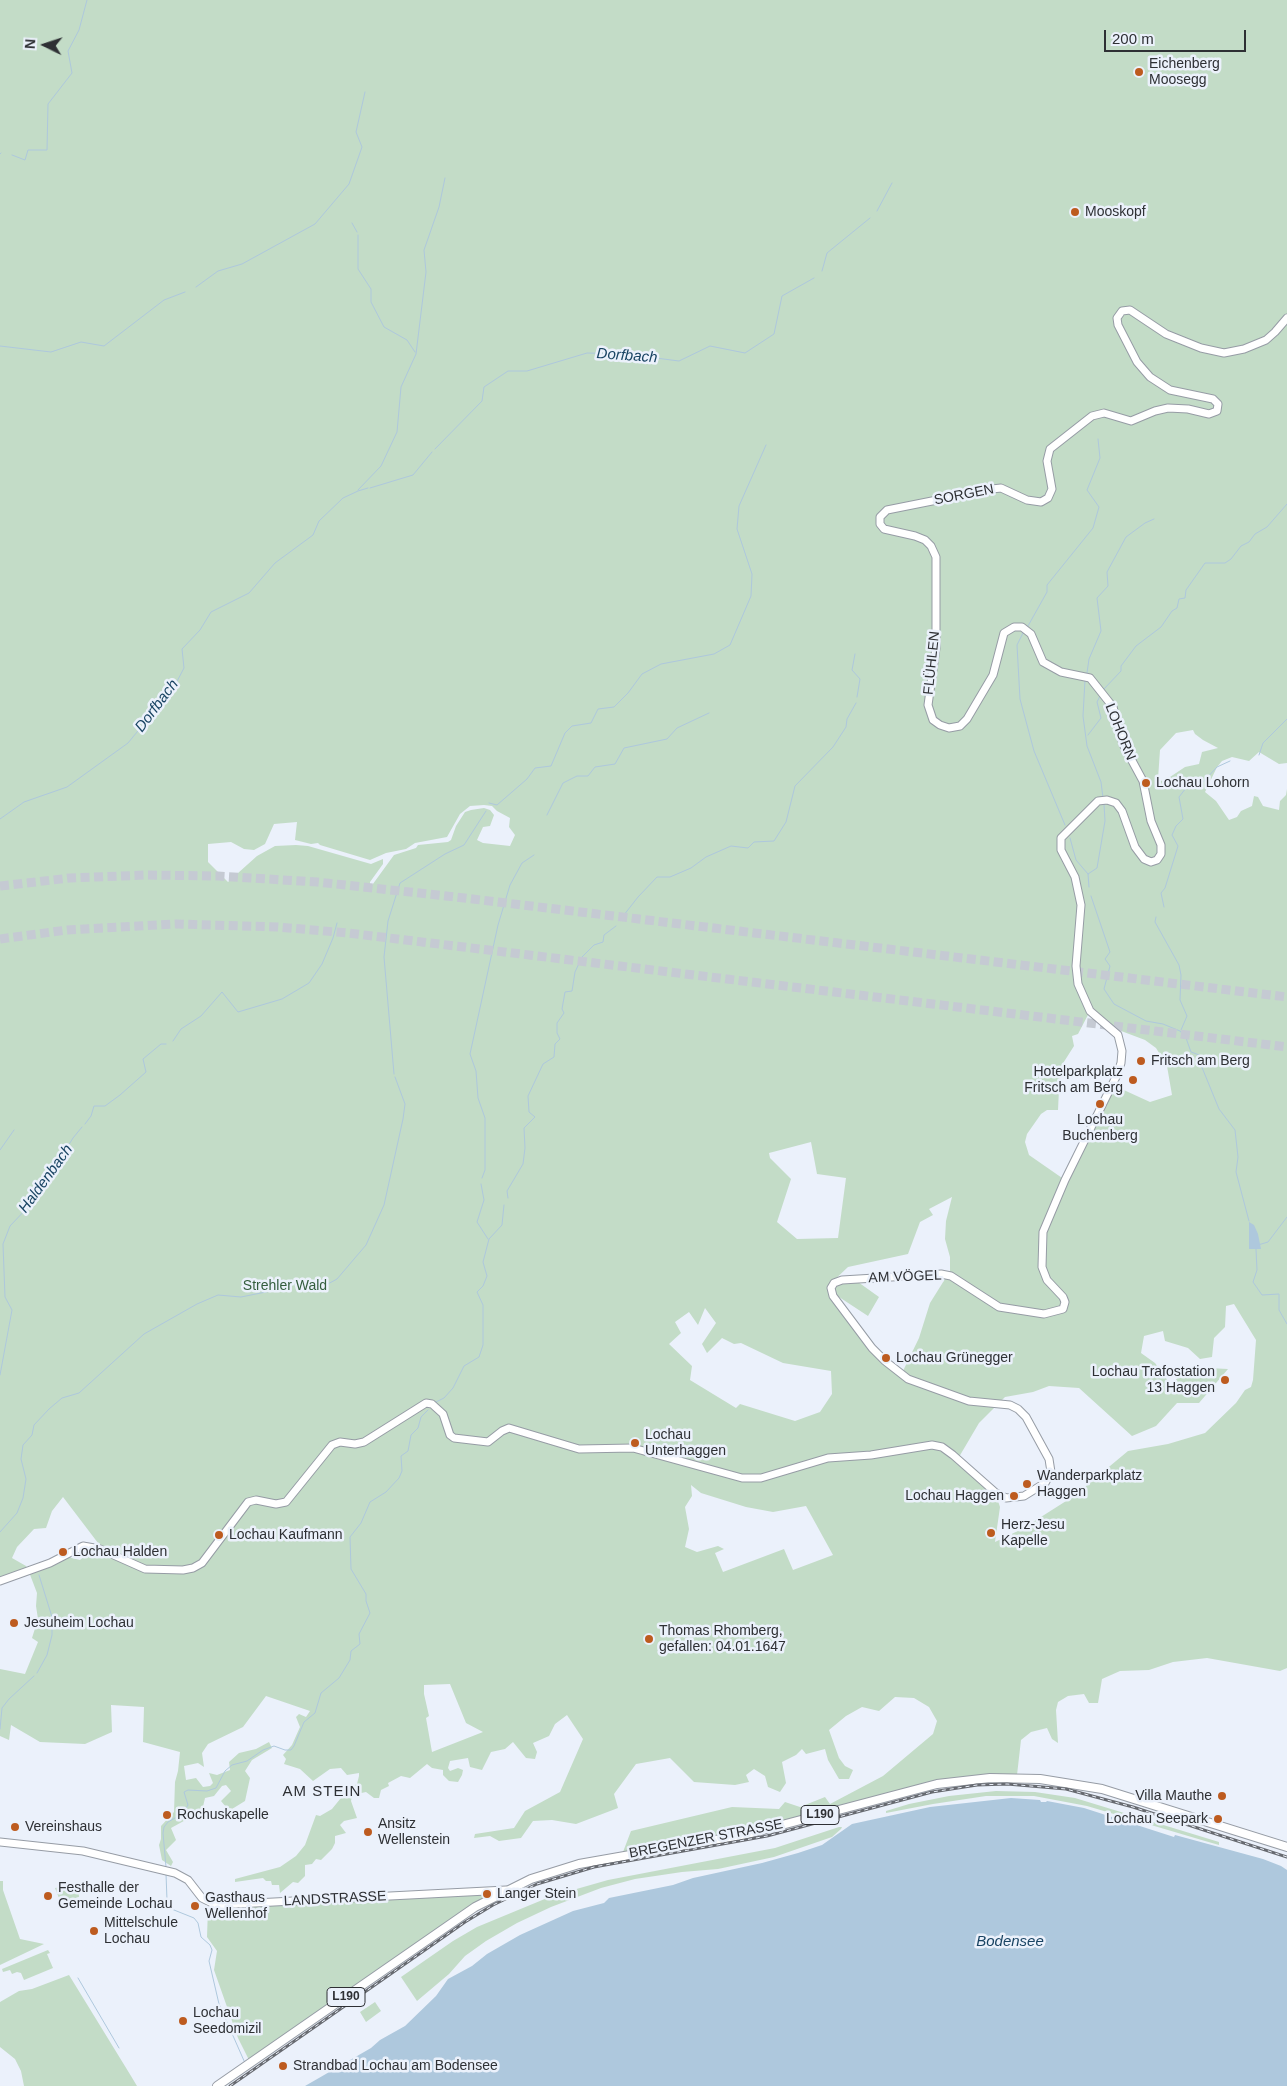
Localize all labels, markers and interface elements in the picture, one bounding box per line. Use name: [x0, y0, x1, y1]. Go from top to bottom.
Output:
north arrow: [20, 20, 70, 70]
scale bar: [1107, 20, 1250, 52]
text: 200 m: [1112, 30, 1154, 47]
text: N: [22, 38, 38, 50]
place label: Eichenberg Moosegg: [1149, 56, 1220, 88]
marker: Eichenberg Moosegg: [1133, 66, 1145, 78]
place label: Mooskopf: [1085, 204, 1146, 220]
marker: Mooskopf: [1069, 206, 1081, 218]
water label: Dorfbach: [596, 345, 658, 367]
street label: SORGEN: [933, 481, 995, 509]
street label: FLÜHLEN: [920, 630, 944, 696]
water label: Dorfbach: [131, 676, 183, 736]
street label: LOHORN: [1101, 701, 1139, 763]
place label: Lochau Lohorn: [1156, 775, 1249, 791]
marker: Lochau Lohorn: [1140, 777, 1152, 789]
place label: Fritsch am Berg: [1151, 1053, 1250, 1069]
marker: Fritsch am Berg: [1135, 1055, 1147, 1067]
place label: Hotelparkplatz Fritsch am Berg: [1024, 1064, 1123, 1096]
marker: Hotelparkplatz Fritsch am Berg: [1127, 1074, 1139, 1086]
marker: Lochau Buchenberg: [1094, 1098, 1106, 1110]
place label: Lochau Buchenberg: [1062, 1112, 1138, 1144]
water label: Haldenbach: [15, 1141, 77, 1217]
street label: AM VÖGEL: [868, 1267, 942, 1287]
park label: Strehler Wald: [243, 1278, 327, 1294]
place label: Lochau Grünegger: [896, 1350, 1013, 1366]
marker: Lochau Grünegger: [880, 1352, 892, 1364]
place label: Lochau Trafostation 13 Haggen: [1092, 1364, 1215, 1396]
marker: Lochau Trafostation 13 Haggen: [1219, 1374, 1231, 1386]
place label: Lochau Unterhaggen: [645, 1427, 726, 1460]
marker: Lochau Unterhaggen: [629, 1437, 641, 1449]
place label: Wanderparkplatz Haggen: [1037, 1468, 1142, 1500]
marker: Wanderparkplatz Haggen: [1021, 1478, 1033, 1490]
place label: Lochau Haggen: [905, 1488, 1004, 1504]
marker: Lochau Haggen: [1008, 1490, 1020, 1502]
place label: Herz-Jesu Kapelle: [1001, 1517, 1065, 1550]
place label: Lochau Kaufmann: [229, 1527, 343, 1543]
marker: Herz-Jesu Kapelle: [985, 1527, 997, 1539]
marker: Lochau Kaufmann: [213, 1529, 225, 1541]
place label: Lochau Halden: [73, 1544, 167, 1560]
marker: Lochau Halden: [57, 1546, 69, 1558]
place label: Jesuheim Lochau: [24, 1615, 134, 1631]
marker: Jesuheim Lochau: [8, 1617, 20, 1629]
place label: Thomas Rhomberg, gefallen: 04.01.1647: [659, 1623, 786, 1655]
marker: Thomas Rhomberg, gefallen: 04.01.1647: [643, 1633, 655, 1645]
district label: AM STEIN: [282, 1783, 362, 1801]
place label: Villa Mauthe: [1135, 1788, 1212, 1804]
marker: Villa Mauthe: [1216, 1790, 1228, 1802]
road number: L190: [801, 1806, 839, 1824]
place label: Rochuskapelle: [177, 1807, 269, 1823]
marker: Rochuskapelle: [161, 1809, 173, 1821]
place label: Lochau Seepark: [1106, 1811, 1208, 1827]
marker: Lochau Seepark: [1212, 1813, 1224, 1825]
place label: Ansitz Wellenstein: [378, 1816, 450, 1848]
street label: BREGENZER STRASSE: [628, 1816, 784, 1862]
place label: Vereinshaus: [25, 1819, 102, 1835]
marker: Vereinshaus: [9, 1821, 21, 1833]
marker: Ansitz Wellenstein: [362, 1826, 374, 1838]
place label: Festhalle der Gemeinde Lochau: [58, 1880, 172, 1912]
place label: Langer Stein: [497, 1886, 576, 1902]
street label: LANDSTRASSE: [283, 1888, 387, 1910]
marker: Langer Stein: [481, 1888, 493, 1900]
marker: Festhalle der Gemeinde Lochau: [42, 1890, 54, 1902]
place label: Gasthaus Wellenhof: [205, 1890, 267, 1922]
marker: Gasthaus Wellenhof: [189, 1900, 201, 1912]
place label: Mittelschule Lochau: [104, 1915, 178, 1948]
marker: Mittelschule Lochau: [88, 1925, 100, 1937]
water label: Bodensee: [976, 1933, 1044, 1951]
road number: L190: [327, 1988, 365, 2006]
place label: Lochau Seedomizil: [193, 2005, 261, 2038]
marker: Lochau Seedomizil: [177, 2015, 189, 2027]
place label: Strandbad Lochau am Bodensee: [293, 2058, 498, 2074]
marker: Strandbad Lochau am Bodensee: [277, 2060, 289, 2072]

